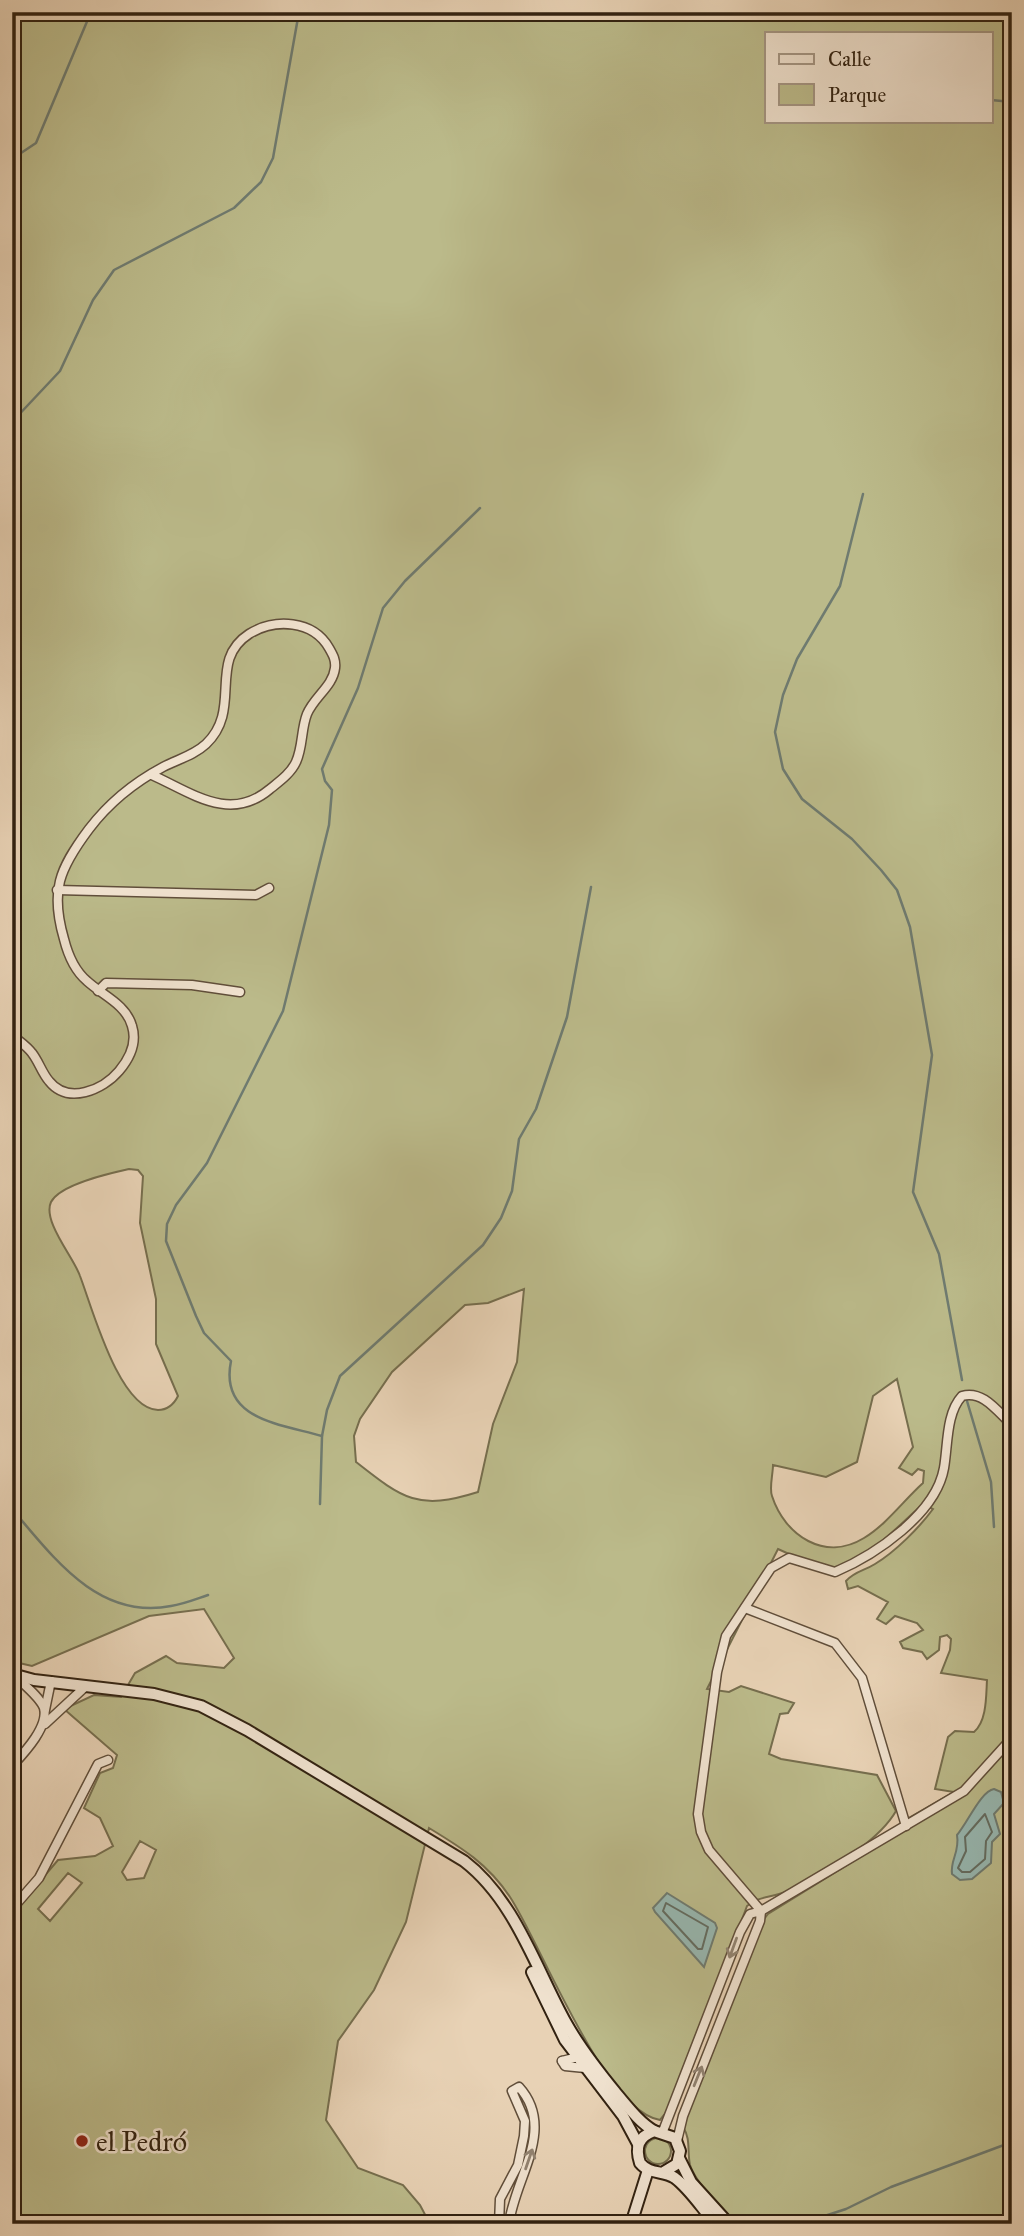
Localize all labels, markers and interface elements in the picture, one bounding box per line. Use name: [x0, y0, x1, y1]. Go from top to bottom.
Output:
legend: [765, 32, 992, 122]
text: Calle: [828, 46, 871, 72]
text: Parque: [828, 82, 887, 108]
one-way arrow: [726, 1937, 739, 1959]
one-way arrow: [693, 2066, 706, 2088]
place label: el Pedró: [96, 2124, 187, 2159]
marker: el Pedró: [74, 2133, 90, 2149]
one-way arrow: [523, 2148, 536, 2170]

